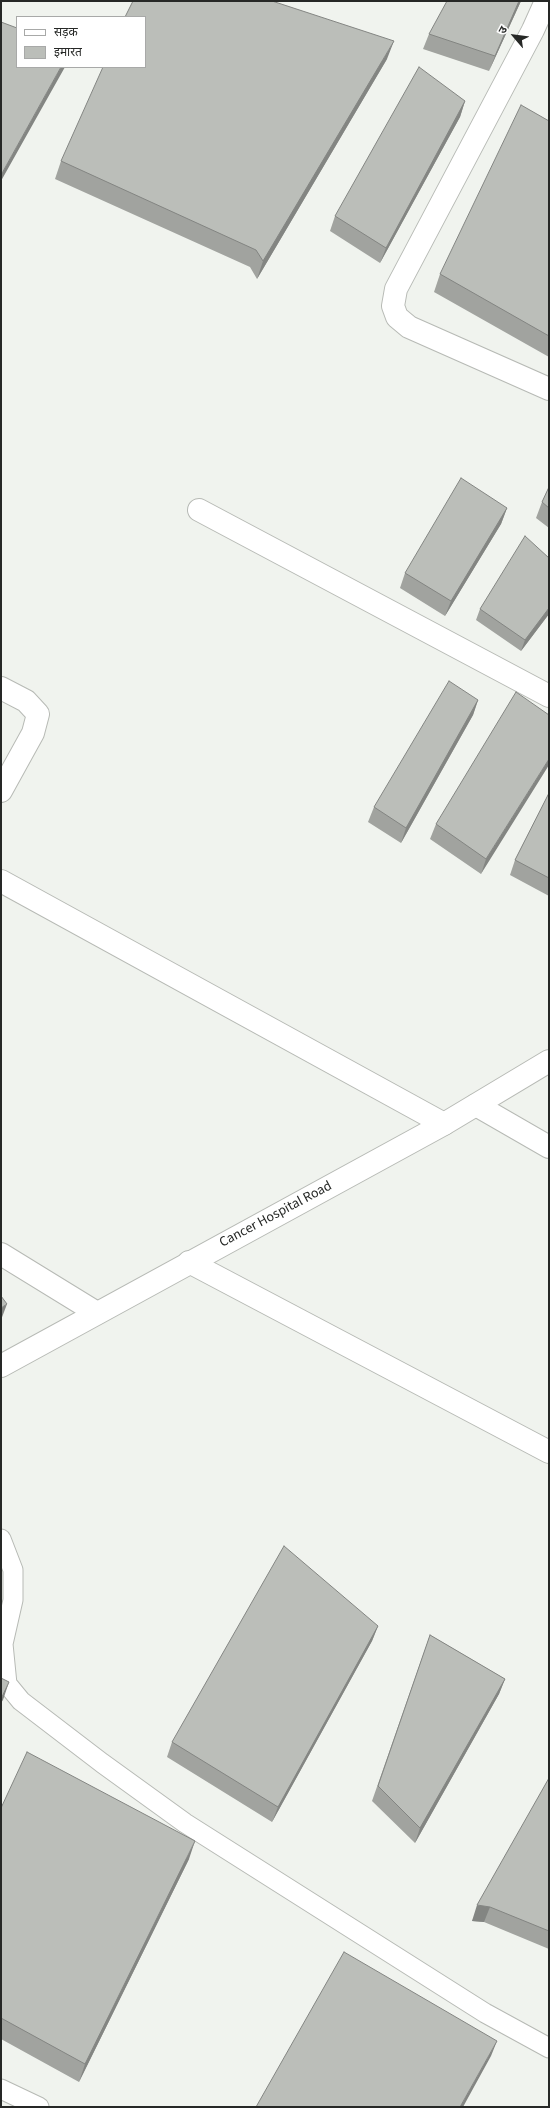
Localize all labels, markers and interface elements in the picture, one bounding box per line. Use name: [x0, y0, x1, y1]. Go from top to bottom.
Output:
legend: [16, 16, 146, 68]
north arrow: [494, 16, 534, 56]
text: सड़क: [54, 24, 78, 41]
text: उ: [495, 24, 511, 36]
text: इमारत: [54, 44, 82, 61]
street label: Cancer Hospital Road: [217, 1178, 335, 1252]

